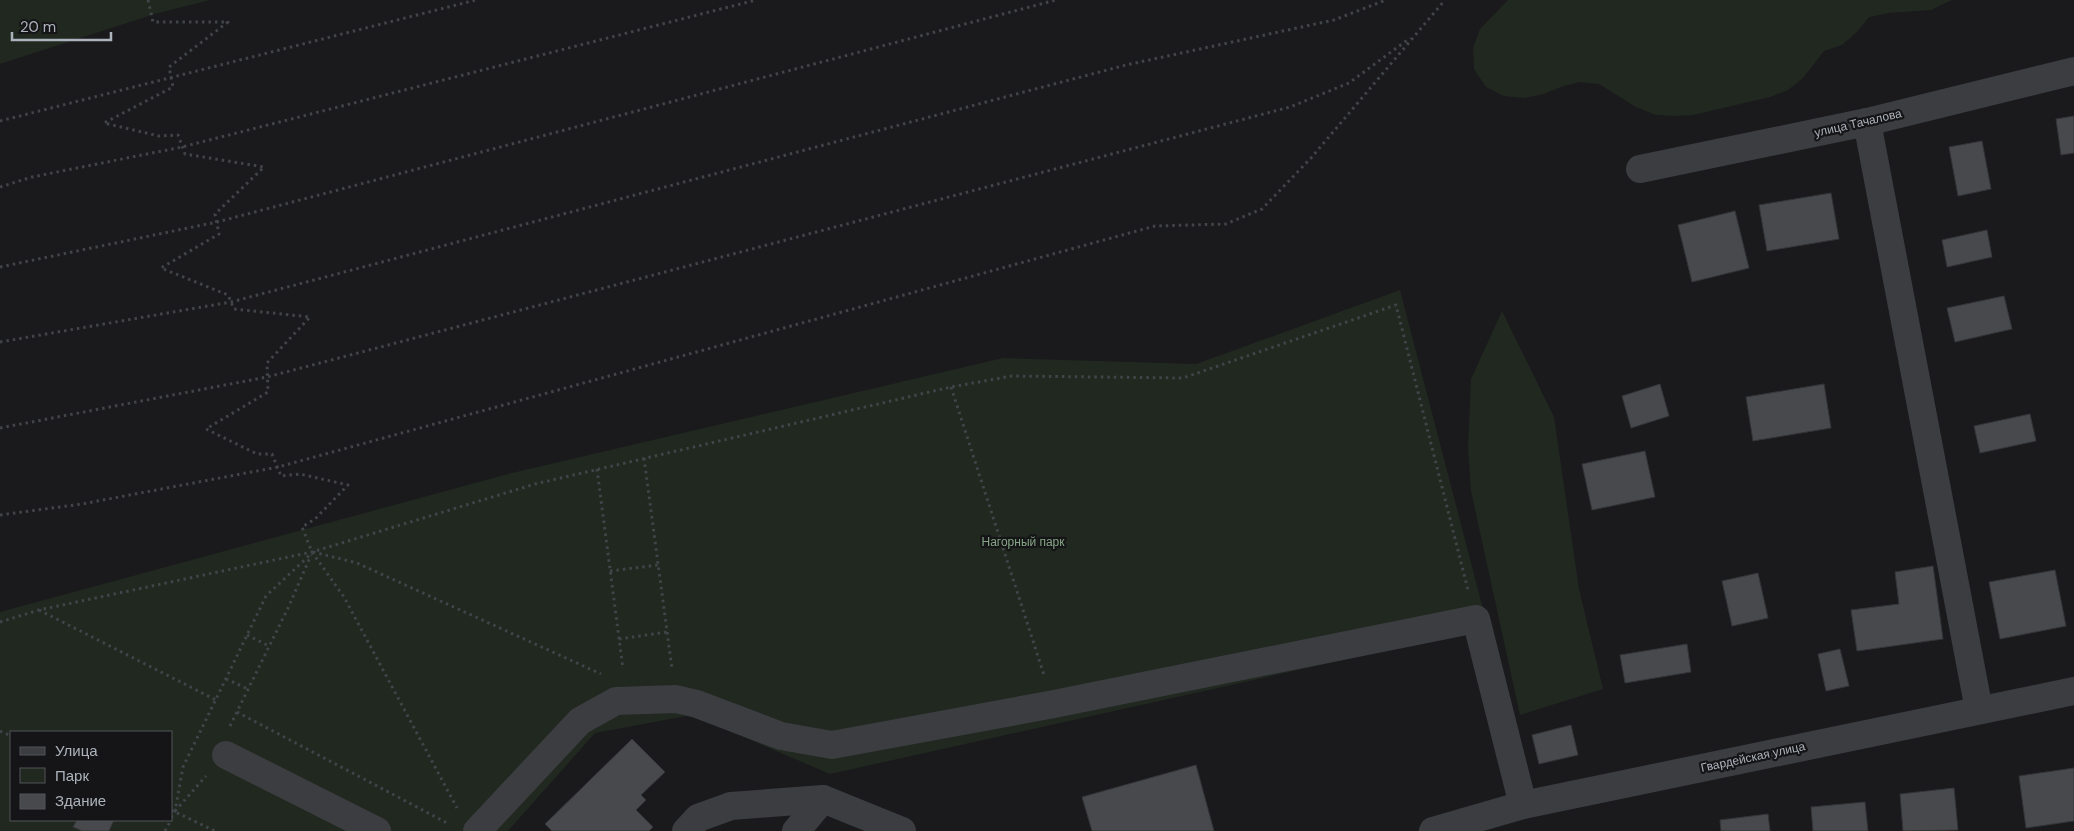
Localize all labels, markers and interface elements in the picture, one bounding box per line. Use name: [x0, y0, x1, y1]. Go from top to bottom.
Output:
scale bar: [12, 10, 111, 42]
text: 20 m: [20, 17, 56, 37]
street label: улица Тачалова: [1813, 105, 1903, 141]
park label: Нагорный парк: [981, 534, 1065, 550]
legend: [10, 731, 172, 821]
street label: Гвардейская улица: [1699, 738, 1807, 776]
text: Улица: [55, 741, 98, 761]
text: Парк: [55, 766, 89, 786]
text: Здание: [55, 791, 106, 811]

